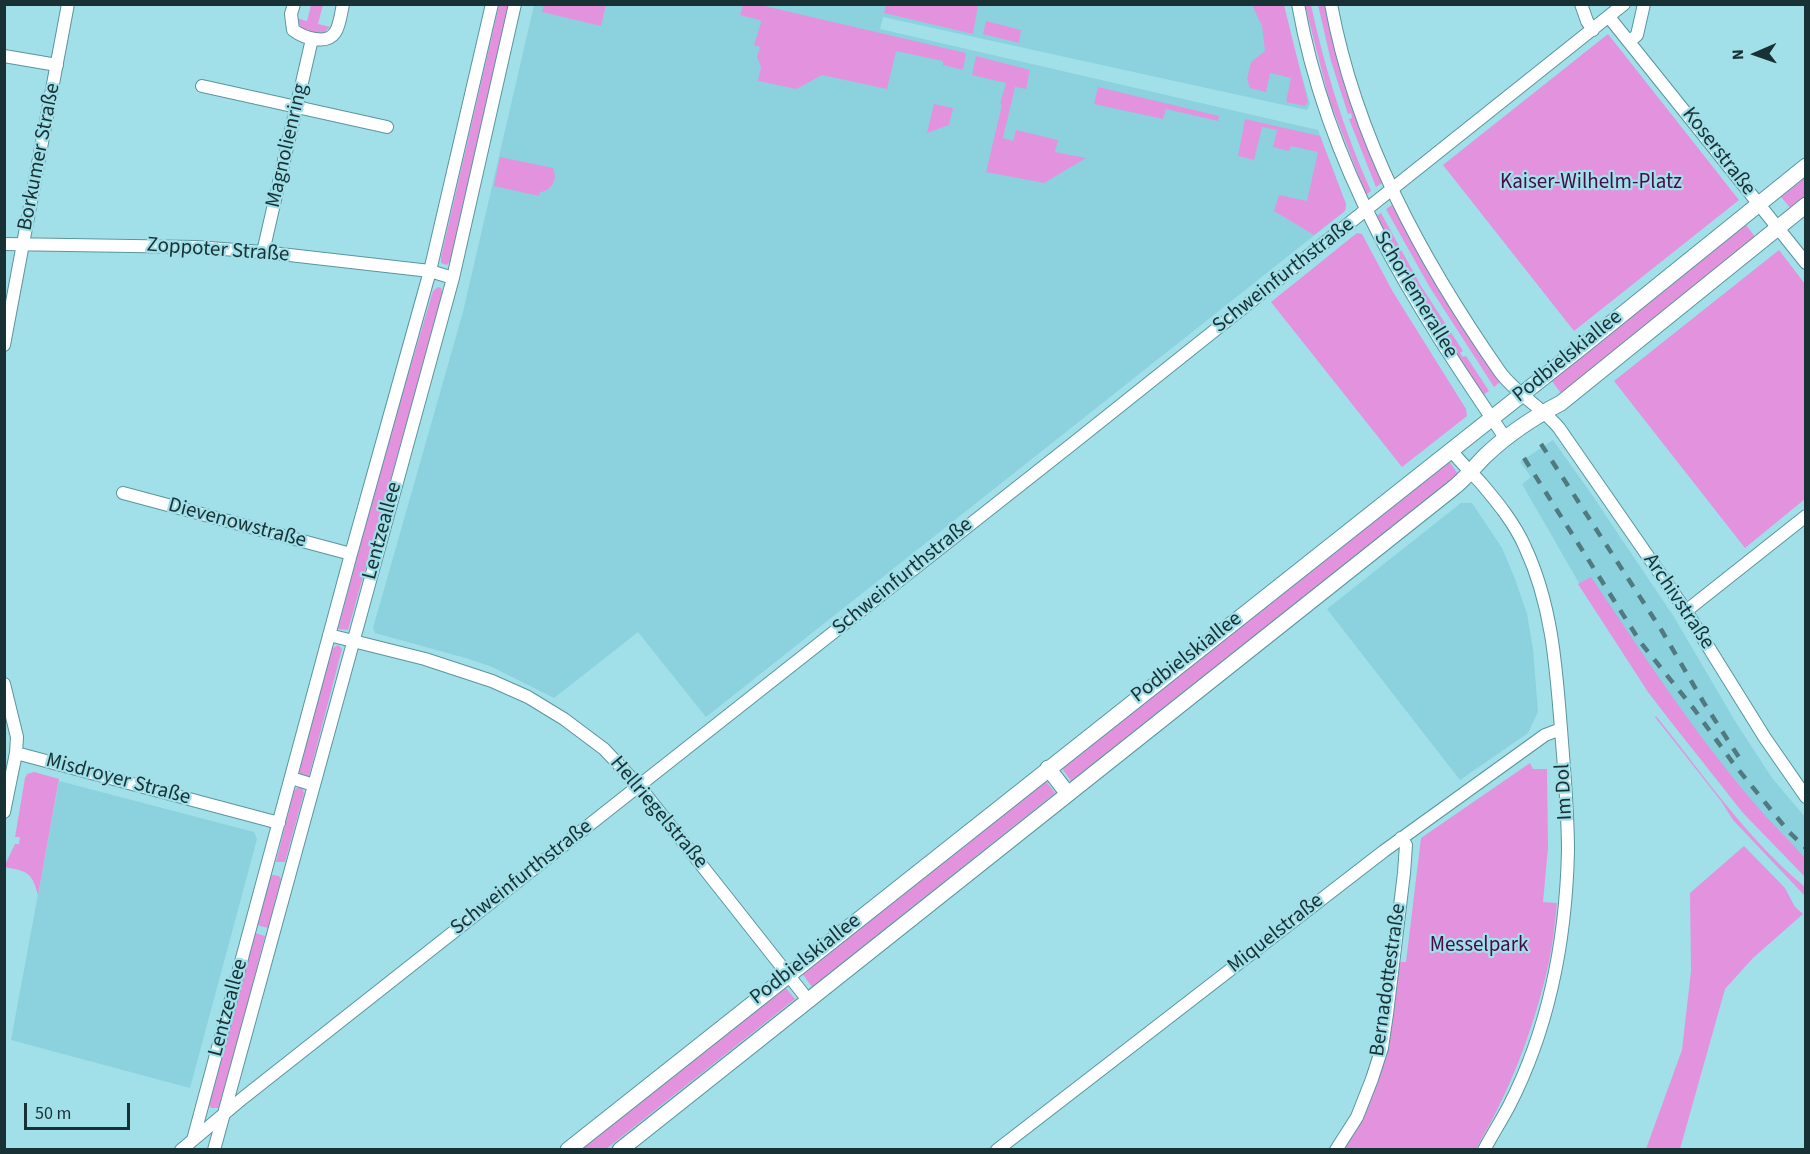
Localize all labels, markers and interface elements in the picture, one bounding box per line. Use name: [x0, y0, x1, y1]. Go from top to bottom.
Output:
north arrow: [1726, 24, 1786, 84]
text: N: [1727, 49, 1749, 60]
street label: Borkumer Straße: [13, 81, 67, 233]
street label: Magnolienring: [262, 82, 314, 210]
street label: Koserstraße: [1676, 103, 1760, 201]
park label: Kaiser-Wilhelm-Platz: [1500, 170, 1682, 196]
street label: Schweinfurthstraße: [1208, 213, 1360, 339]
street label: Schorlemerallee: [1367, 227, 1463, 363]
street label: Zoppoter Straße: [146, 233, 290, 269]
street label: Podbielskiallee: [1508, 305, 1628, 409]
street label: Lentzeallee: [358, 479, 408, 583]
street label: Dievenowstraße: [165, 493, 309, 555]
street label: Schweinfurthstraße: [828, 513, 978, 641]
street label: Archivstraße: [1637, 549, 1719, 655]
street label: Podbielskiallee: [1127, 607, 1247, 709]
street label: Misdroyer Straße: [43, 749, 193, 811]
street label: Hellriegelstraße: [604, 752, 712, 874]
street label: Im Dol: [1551, 763, 1579, 821]
street label: Schweinfurthstraße: [446, 815, 598, 941]
street label: Miquelstraße: [1223, 889, 1329, 979]
street label: Bernadottestraße: [1366, 902, 1412, 1058]
street label: Podbielskiallee: [746, 909, 866, 1011]
park label: Messelpark: [1430, 933, 1528, 959]
street label: Lentzeallee: [204, 956, 254, 1060]
scale bar: [27, 1091, 134, 1129]
text: 50 m: [35, 1101, 71, 1126]

